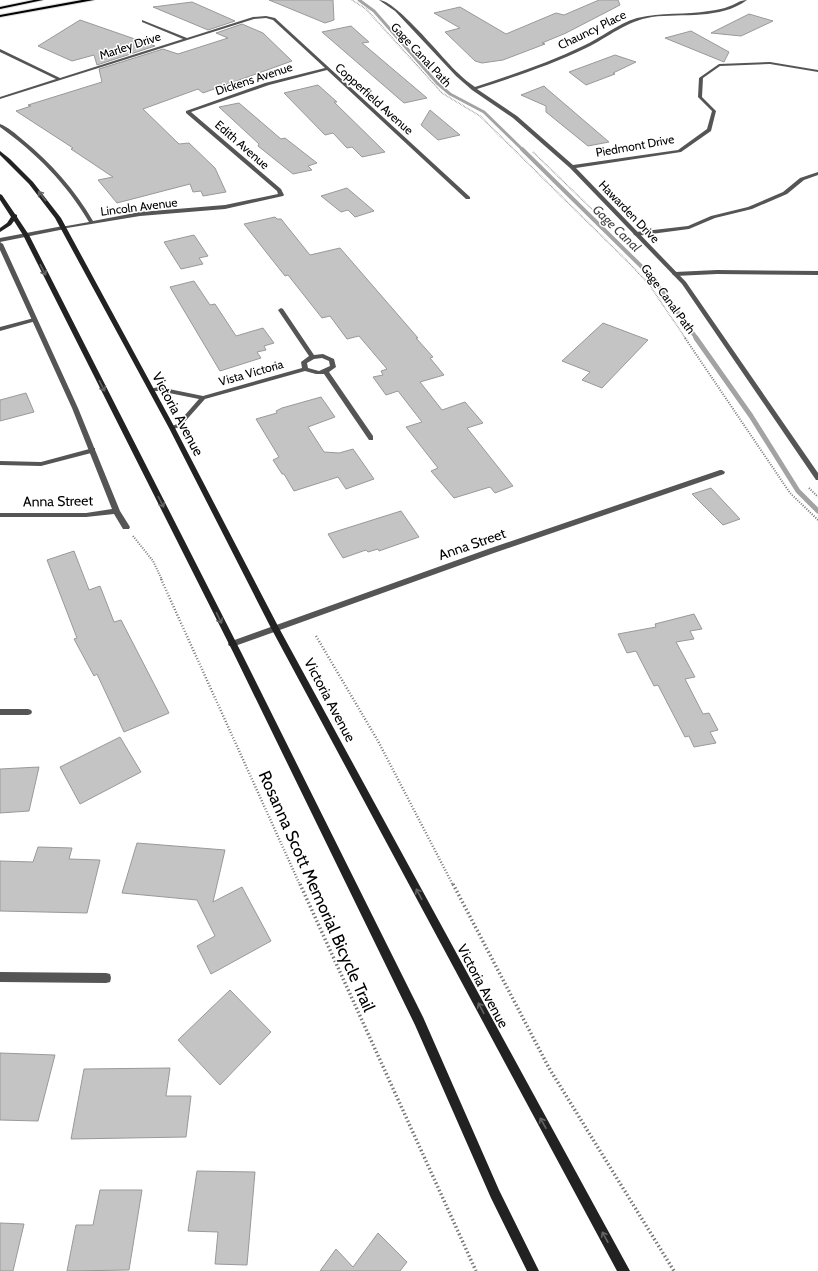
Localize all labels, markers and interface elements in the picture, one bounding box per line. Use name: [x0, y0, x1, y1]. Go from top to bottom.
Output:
street label: Chauncy Place: [555, 7, 628, 52]
street label: Gage Canal Path: [388, 19, 455, 90]
street label: Marley Drive: [97, 29, 162, 63]
street label: Dickens Avenue: [213, 59, 294, 98]
street label: Copperfield Avenue: [332, 60, 417, 138]
street label: Edith Avenue: [212, 117, 273, 172]
street label: Piedmont Drive: [594, 131, 675, 160]
street label: Hawarden Drive: [596, 177, 663, 246]
one-way arrow: [37, 190, 46, 201]
street label: Lincoln Avenue: [100, 194, 178, 219]
water label: Gage Canal: [590, 201, 644, 255]
street label: Gage Canal Path: [638, 261, 699, 337]
one-way arrow: [40, 264, 47, 276]
street label: Vista Victoria: [217, 356, 285, 389]
street label: Victoria Avenue: [148, 369, 208, 459]
one-way arrow: [99, 380, 106, 392]
street label: Anna Street: [23, 491, 93, 511]
one-way arrow: [158, 495, 165, 507]
street label: Anna Street: [436, 524, 508, 564]
one-way arrow: [216, 612, 223, 624]
street label: Victoria Avenue: [300, 655, 360, 745]
street label: Rosanna Scott Memorial Bicycle Trail: [255, 767, 379, 1015]
one-way arrow: [415, 888, 423, 900]
street label: Victoria Avenue: [453, 941, 513, 1031]
one-way arrow: [477, 1003, 484, 1015]
one-way arrow: [538, 1117, 546, 1129]
one-way arrow: [601, 1231, 609, 1243]

